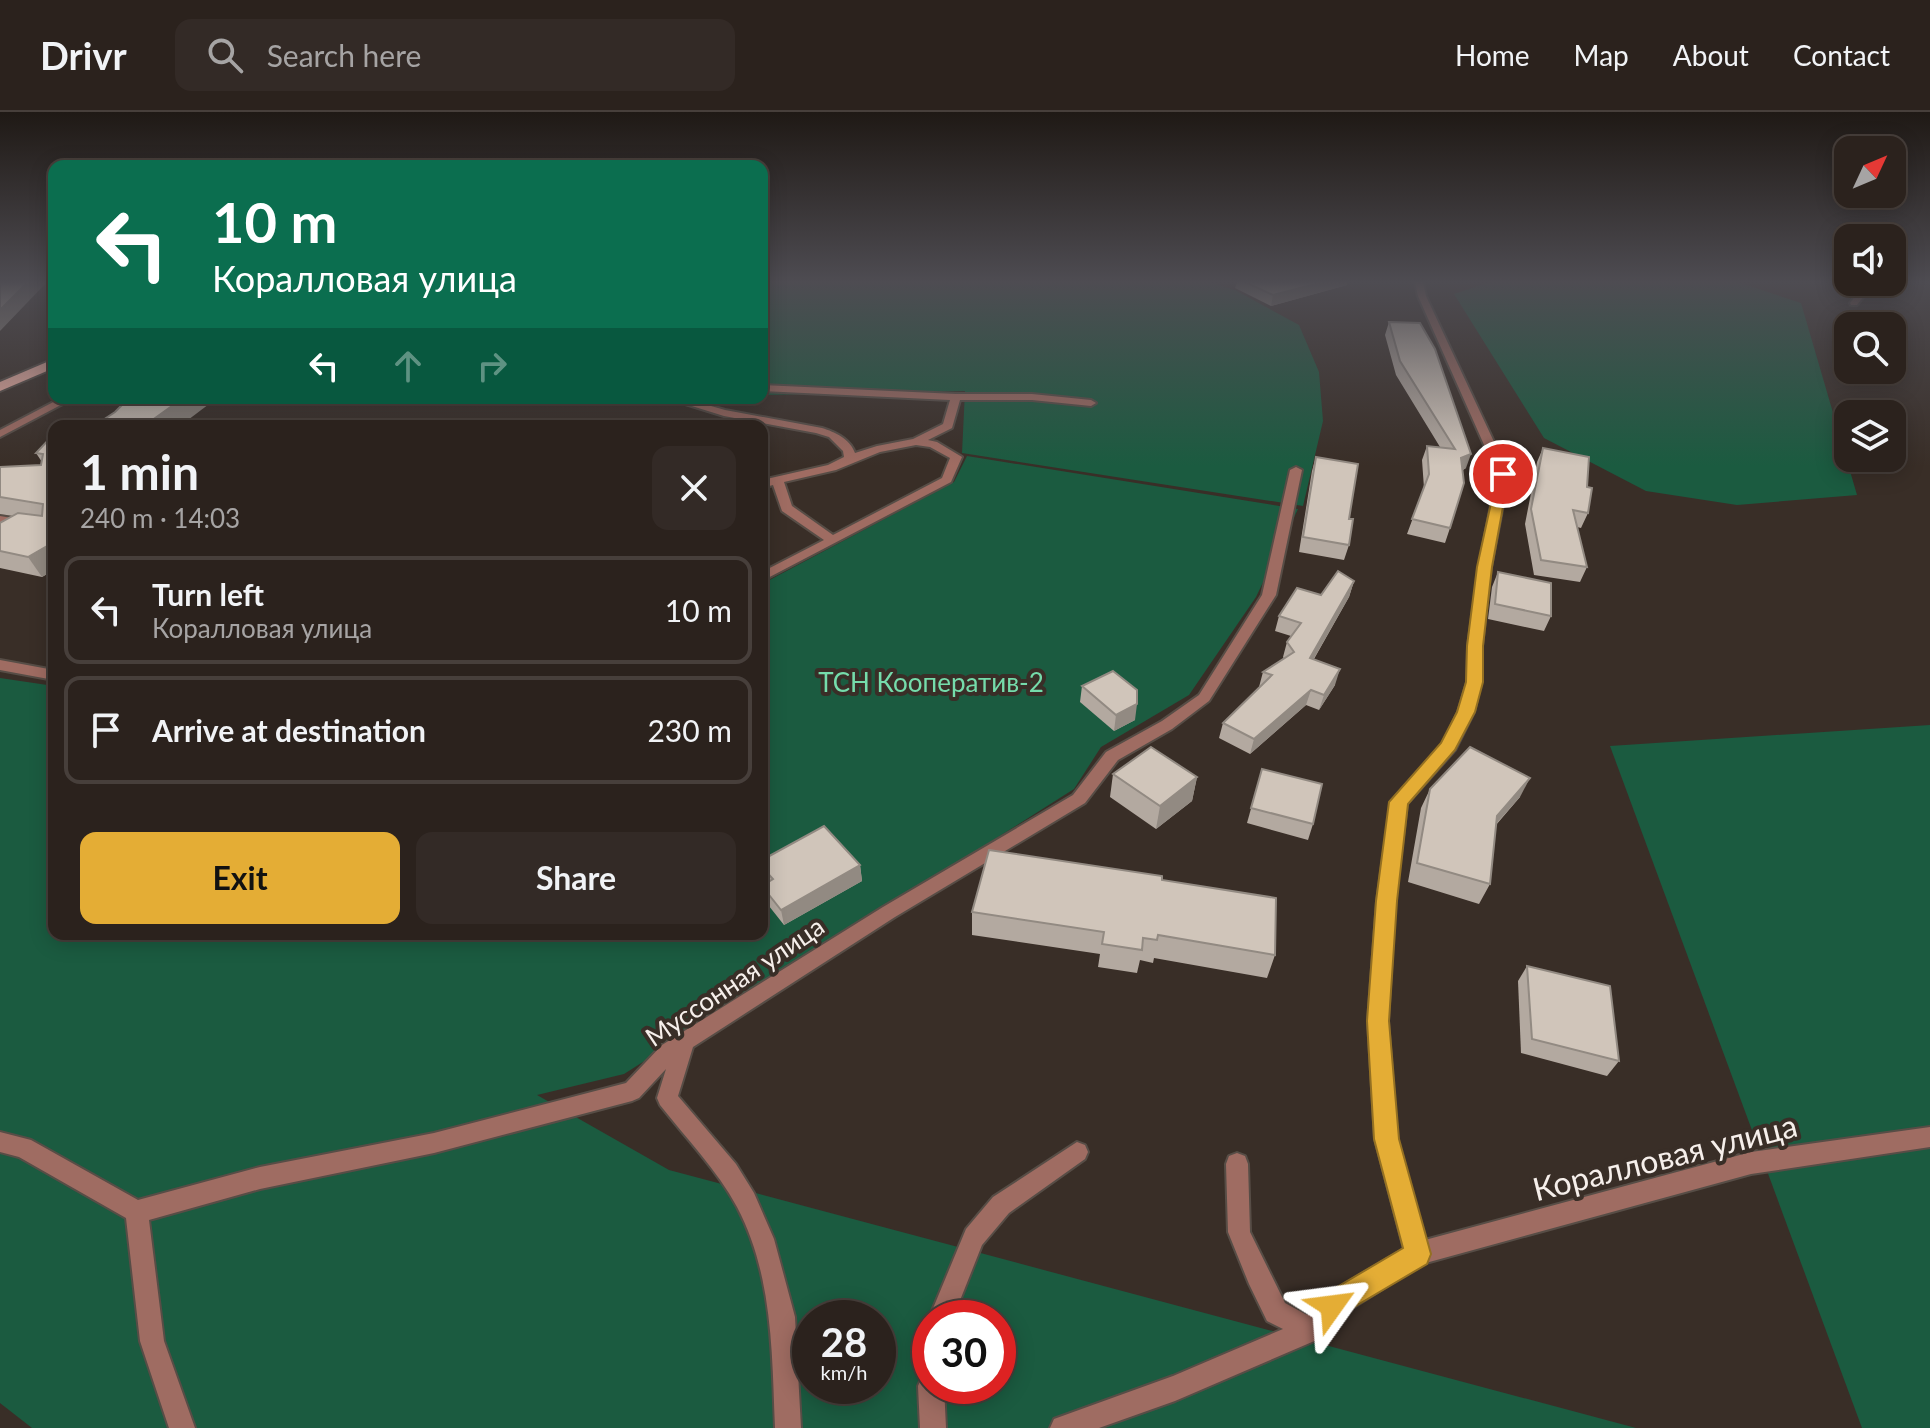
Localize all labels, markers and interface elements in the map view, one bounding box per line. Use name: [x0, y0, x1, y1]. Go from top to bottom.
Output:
search box: [175, 19, 735, 91]
text: Drivr: [40, 32, 127, 78]
icon: search: [203, 33, 247, 77]
text: Search here: [267, 37, 421, 73]
text: Home: [1455, 38, 1530, 72]
text: Map: [1574, 38, 1629, 72]
text: About: [1673, 38, 1749, 72]
text: Contact: [1793, 38, 1890, 72]
north arrow: [1834, 136, 1906, 208]
map controls: [1834, 136, 1906, 472]
text: 10 m: [212, 188, 337, 255]
icon: left: [80, 192, 184, 296]
button: sound: [1834, 224, 1906, 296]
text: Коралловая улица: [212, 256, 517, 300]
button: search: [1834, 312, 1906, 384]
icon: left: [302, 344, 346, 388]
icon: ahead: [386, 344, 430, 388]
icon: right: [470, 344, 514, 388]
button: layers: [1834, 400, 1906, 472]
pin: [1469, 440, 1537, 508]
text: 1 min: [80, 443, 199, 500]
button: close: [652, 446, 736, 530]
icon: arrive: [1481, 452, 1525, 496]
text: 240 m · 14:03: [80, 502, 240, 534]
text: Turn left: [152, 576, 264, 612]
icon: left: [84, 588, 128, 632]
text: 10 m: [665, 592, 732, 628]
text: Коралловая улица: [152, 612, 372, 644]
park label: ТСН Кооператив-2: [818, 666, 1044, 698]
icon: arrive: [84, 708, 128, 752]
text: Arrive at destination: [152, 712, 426, 748]
text: 230 m: [647, 712, 732, 748]
button: Exit: [80, 832, 400, 924]
button: Share: [416, 832, 736, 924]
street label: Муссонная улица: [639, 910, 830, 1053]
street label: Коралловая улица: [1528, 1105, 1801, 1208]
position arrow: [1290, 1264, 1374, 1348]
speed limit sign: 30: [912, 1300, 1016, 1404]
text: 28: [821, 1318, 867, 1366]
text: km/h: [821, 1360, 867, 1384]

